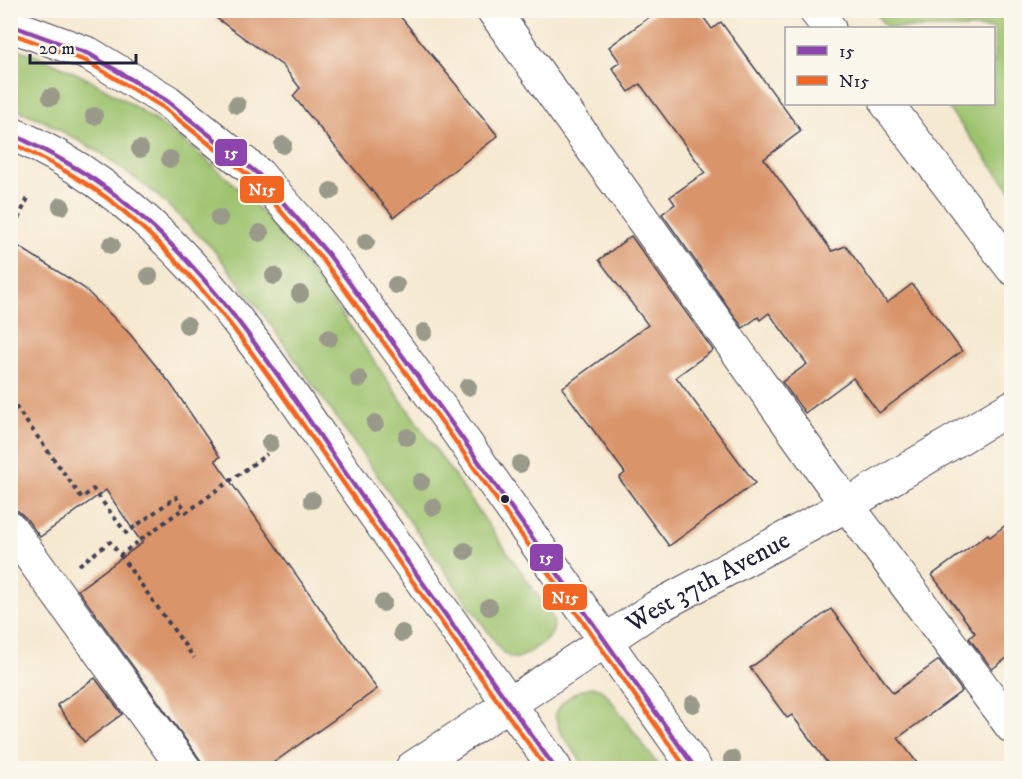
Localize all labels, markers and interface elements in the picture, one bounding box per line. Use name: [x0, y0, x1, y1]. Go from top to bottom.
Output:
scale bar: [30, 27, 136, 65]
legend: [785, 27, 995, 105]
text: 20 m: [39, 38, 75, 60]
text: 15: [839, 41, 854, 63]
text: N15: [839, 71, 869, 93]
line badge: 15: [214, 138, 248, 167]
text: 15: [224, 143, 238, 163]
line badge: N15: [239, 175, 285, 204]
text: N15: [249, 180, 275, 200]
unlabelled marker: [499, 493, 511, 505]
street label: West 37th Avenue: [619, 524, 796, 641]
line badge: 15: [529, 543, 564, 572]
text: 15: [539, 548, 553, 568]
line badge: N15: [542, 583, 588, 611]
text: N15: [552, 588, 578, 608]

